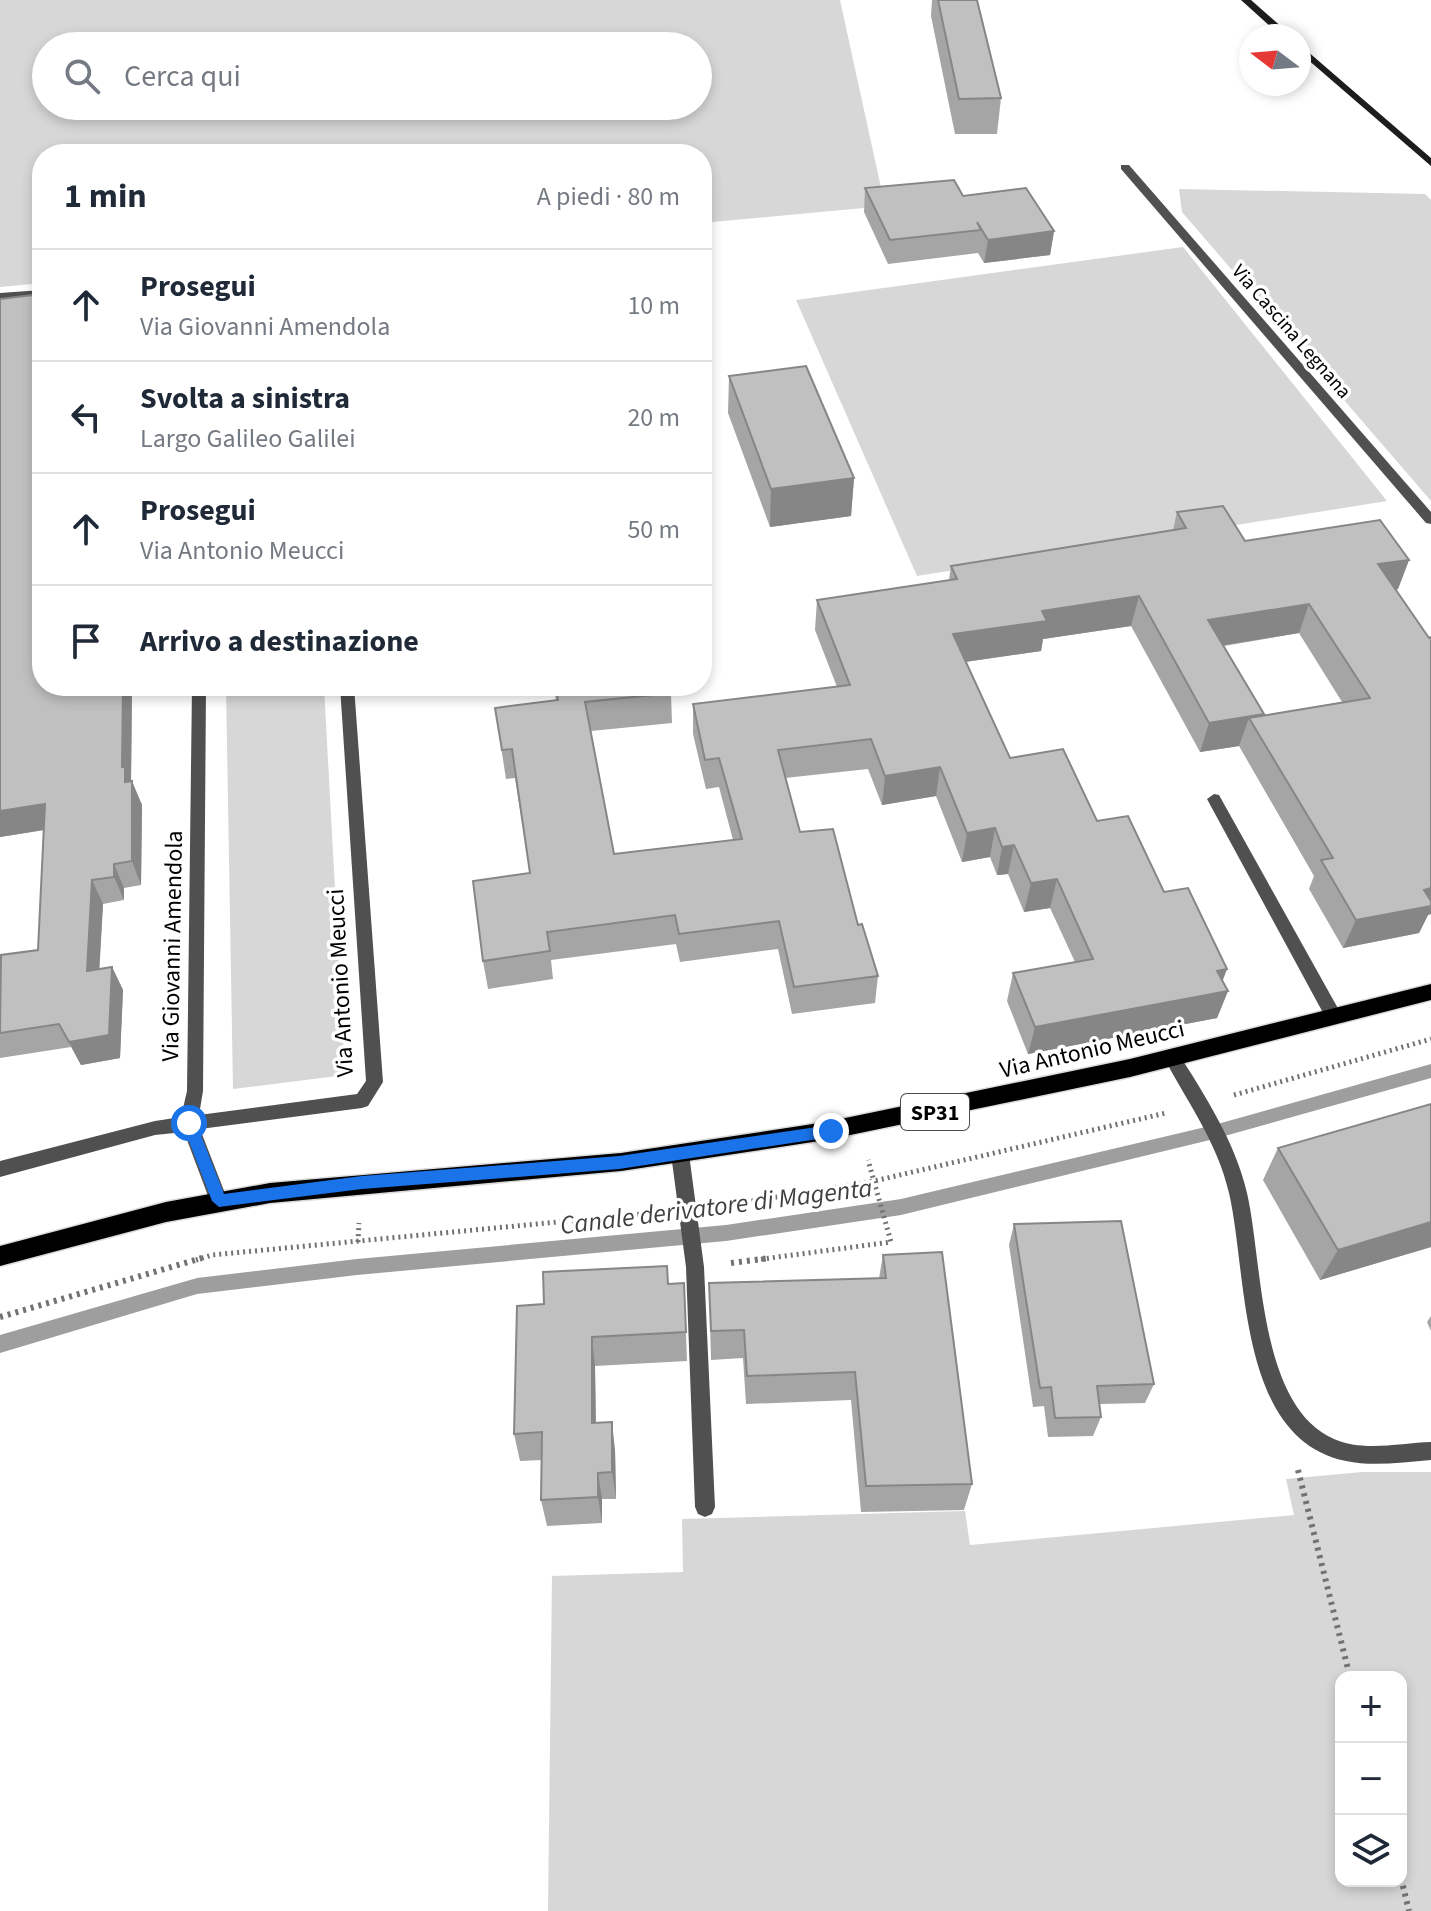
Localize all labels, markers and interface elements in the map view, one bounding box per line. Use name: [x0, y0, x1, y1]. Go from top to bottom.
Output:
north arrow: [1239, 24, 1311, 96]
search box: [32, 32, 712, 120]
icon: search: [60, 54, 104, 98]
text: Cerca qui: [124, 55, 241, 98]
text: 1 min: [64, 172, 147, 221]
text: A piedi · 80 m: [537, 178, 680, 215]
street label: Via Cascina Legnana: [1225, 258, 1357, 405]
text: Prosegui: [140, 265, 256, 308]
icon: ahead: [64, 283, 108, 327]
text: 10 m: [627, 287, 680, 324]
text: Via Giovanni Amendola: [140, 308, 390, 345]
text: Svolta a sinistra: [140, 377, 350, 420]
icon: left: [64, 395, 108, 439]
text: 20 m: [627, 399, 680, 436]
text: Largo Galileo Galilei: [140, 420, 356, 457]
text: Prosegui: [140, 489, 256, 532]
icon: ahead: [64, 507, 108, 551]
text: 50 m: [627, 511, 680, 548]
text: Via Antonio Meucci: [140, 532, 344, 569]
icon: arrive: [64, 619, 108, 663]
text: Arrivo a destinazione: [140, 620, 419, 663]
street label: Via Giovanni Amendola: [153, 830, 192, 1062]
street label: Via Antonio Meucci: [318, 888, 363, 1078]
street label: Via Antonio Meucci: [996, 1011, 1188, 1088]
road number: SP31: [901, 1094, 969, 1130]
route start: [171, 1105, 207, 1141]
route end: [813, 1113, 849, 1149]
water label: Canale derivatore di Magenta: [558, 1169, 874, 1244]
map controls: [1335, 1671, 1407, 1887]
button: +: [1335, 1671, 1407, 1743]
button: −: [1335, 1743, 1407, 1815]
button: layers: [1335, 1815, 1407, 1887]

